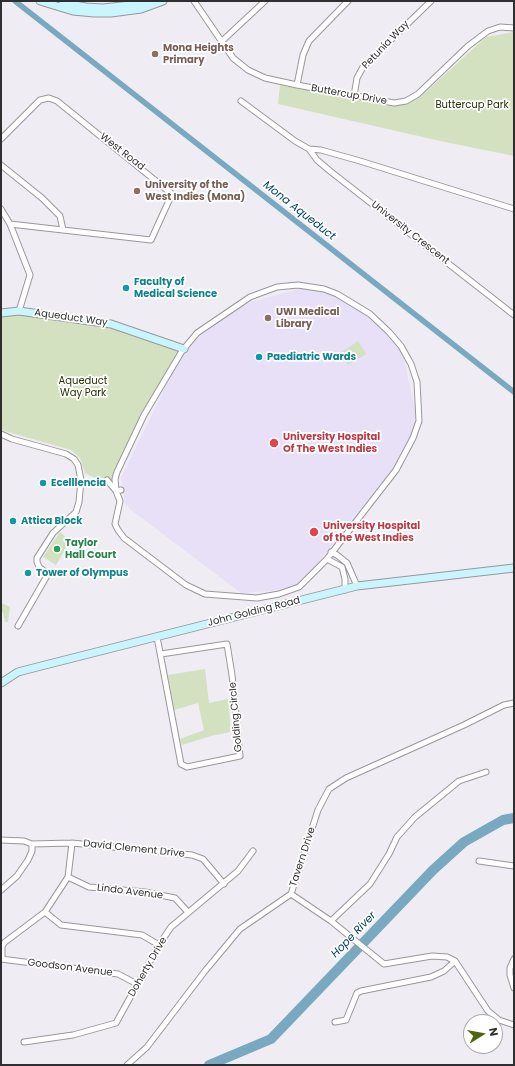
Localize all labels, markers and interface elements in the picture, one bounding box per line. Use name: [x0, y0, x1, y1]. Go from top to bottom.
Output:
street label: Petunia Way: [360, 18, 412, 72]
place label: Mona Heights Primary: [163, 42, 234, 66]
marker: Mona Heights Primary: [150, 49, 160, 59]
street label: Buttercup Drive: [310, 82, 388, 108]
park label: Buttercup Park: [435, 99, 509, 111]
street label: West Road: [97, 131, 147, 173]
place label: University of the West Indies (Mona): [145, 179, 245, 202]
water label: Mona Aqueduct: [260, 179, 338, 243]
marker: University of the West Indies (Mona): [132, 186, 142, 196]
street label: University Crescent: [369, 199, 451, 267]
place label: Faculty of Medical Science: [134, 276, 217, 300]
marker: Faculty of Medical Science: [121, 283, 131, 293]
place label: UWI Medical Library: [276, 306, 340, 330]
street label: Aqueduct Way: [34, 307, 108, 329]
marker: UWI Medical Library: [263, 313, 273, 323]
place label: Paediatric Wards: [267, 351, 356, 363]
marker: Paediatric Wards: [254, 352, 264, 362]
park label: Aqueduct Way Park: [59, 375, 107, 398]
place label: University Hospital Of The West Indies: [283, 431, 380, 454]
marker: University Hospital Of The West Indies: [268, 437, 280, 449]
place label: Ecelllencia: [51, 477, 106, 489]
marker: Ecelllencia: [38, 478, 48, 488]
place label: Attica Block: [21, 515, 83, 527]
marker: Attica Block: [8, 516, 18, 526]
place label: University Hospital of the West Indies: [323, 520, 420, 544]
marker: University Hospital of the West Indies: [308, 526, 320, 538]
place label: Taylor Hall Court: [65, 537, 116, 560]
marker: Taylor Hall Court: [52, 544, 62, 554]
place label: Tower of Olympus: [36, 567, 128, 579]
marker: Tower of Olympus: [23, 568, 33, 578]
street label: John Golding Road: [207, 595, 301, 629]
street label: Golding Circle: [227, 681, 245, 753]
street label: Tavern Drive: [288, 826, 318, 888]
street label: David Clement Drive: [83, 838, 185, 860]
street label: Lindo Avenue: [96, 882, 164, 902]
water label: Hope River: [329, 909, 379, 961]
street label: Doherty Drive: [126, 935, 170, 999]
street label: Goodson Avenue: [27, 957, 113, 979]
north arrow: [463, 1014, 503, 1054]
text: N: [485, 1026, 502, 1037]

